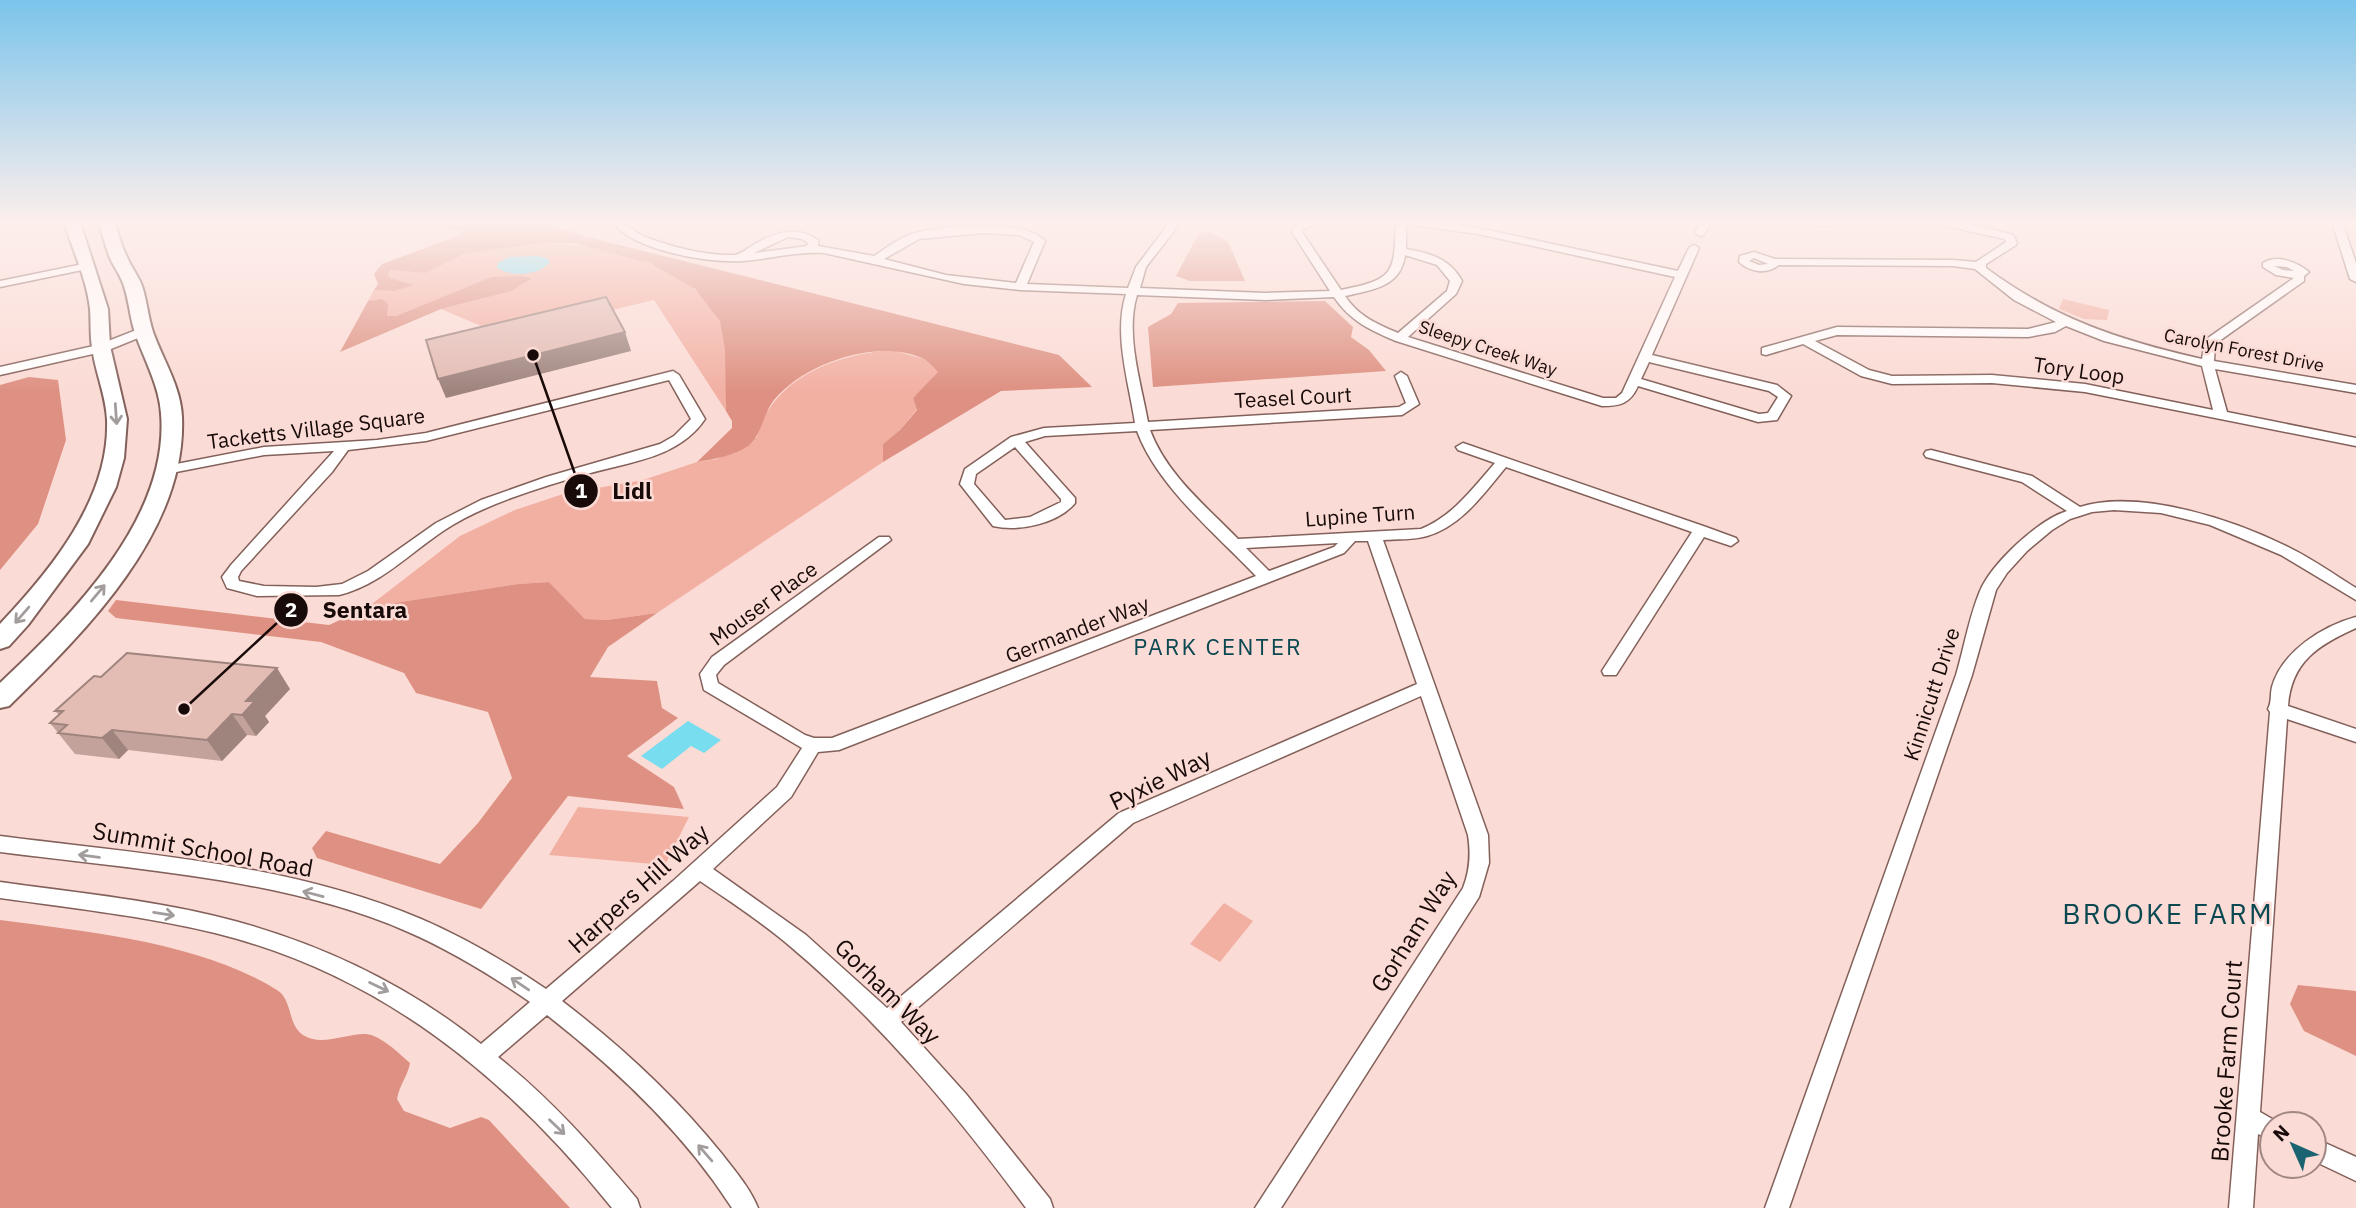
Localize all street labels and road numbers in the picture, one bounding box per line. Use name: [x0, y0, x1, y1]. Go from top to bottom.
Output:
street label: Sleepy Creek Way: [1416, 315, 1560, 381]
street label: Carolyn Forest Drive: [2162, 323, 2326, 377]
street label: Tory Loop: [2032, 350, 2126, 390]
street label: Teasel Court: [1233, 380, 1353, 414]
street label: Tacketts Village Square: [206, 401, 426, 455]
street label: Lupine Turn: [1304, 497, 1416, 533]
street label: Mouser Place: [703, 554, 823, 652]
street label: Germander Way: [1001, 589, 1153, 669]
street label: Kinnicutt Drive: [1896, 624, 1966, 764]
street label: Pyxie Way: [1104, 741, 1216, 817]
street label: Summit School Road: [90, 814, 316, 884]
street label: Harpers Hill Way: [561, 816, 715, 960]
street label: Gorham Way: [1363, 864, 1463, 998]
street label: Gorham Way: [828, 931, 948, 1051]
street label: Brooke Farm Court: [2203, 959, 2249, 1163]

